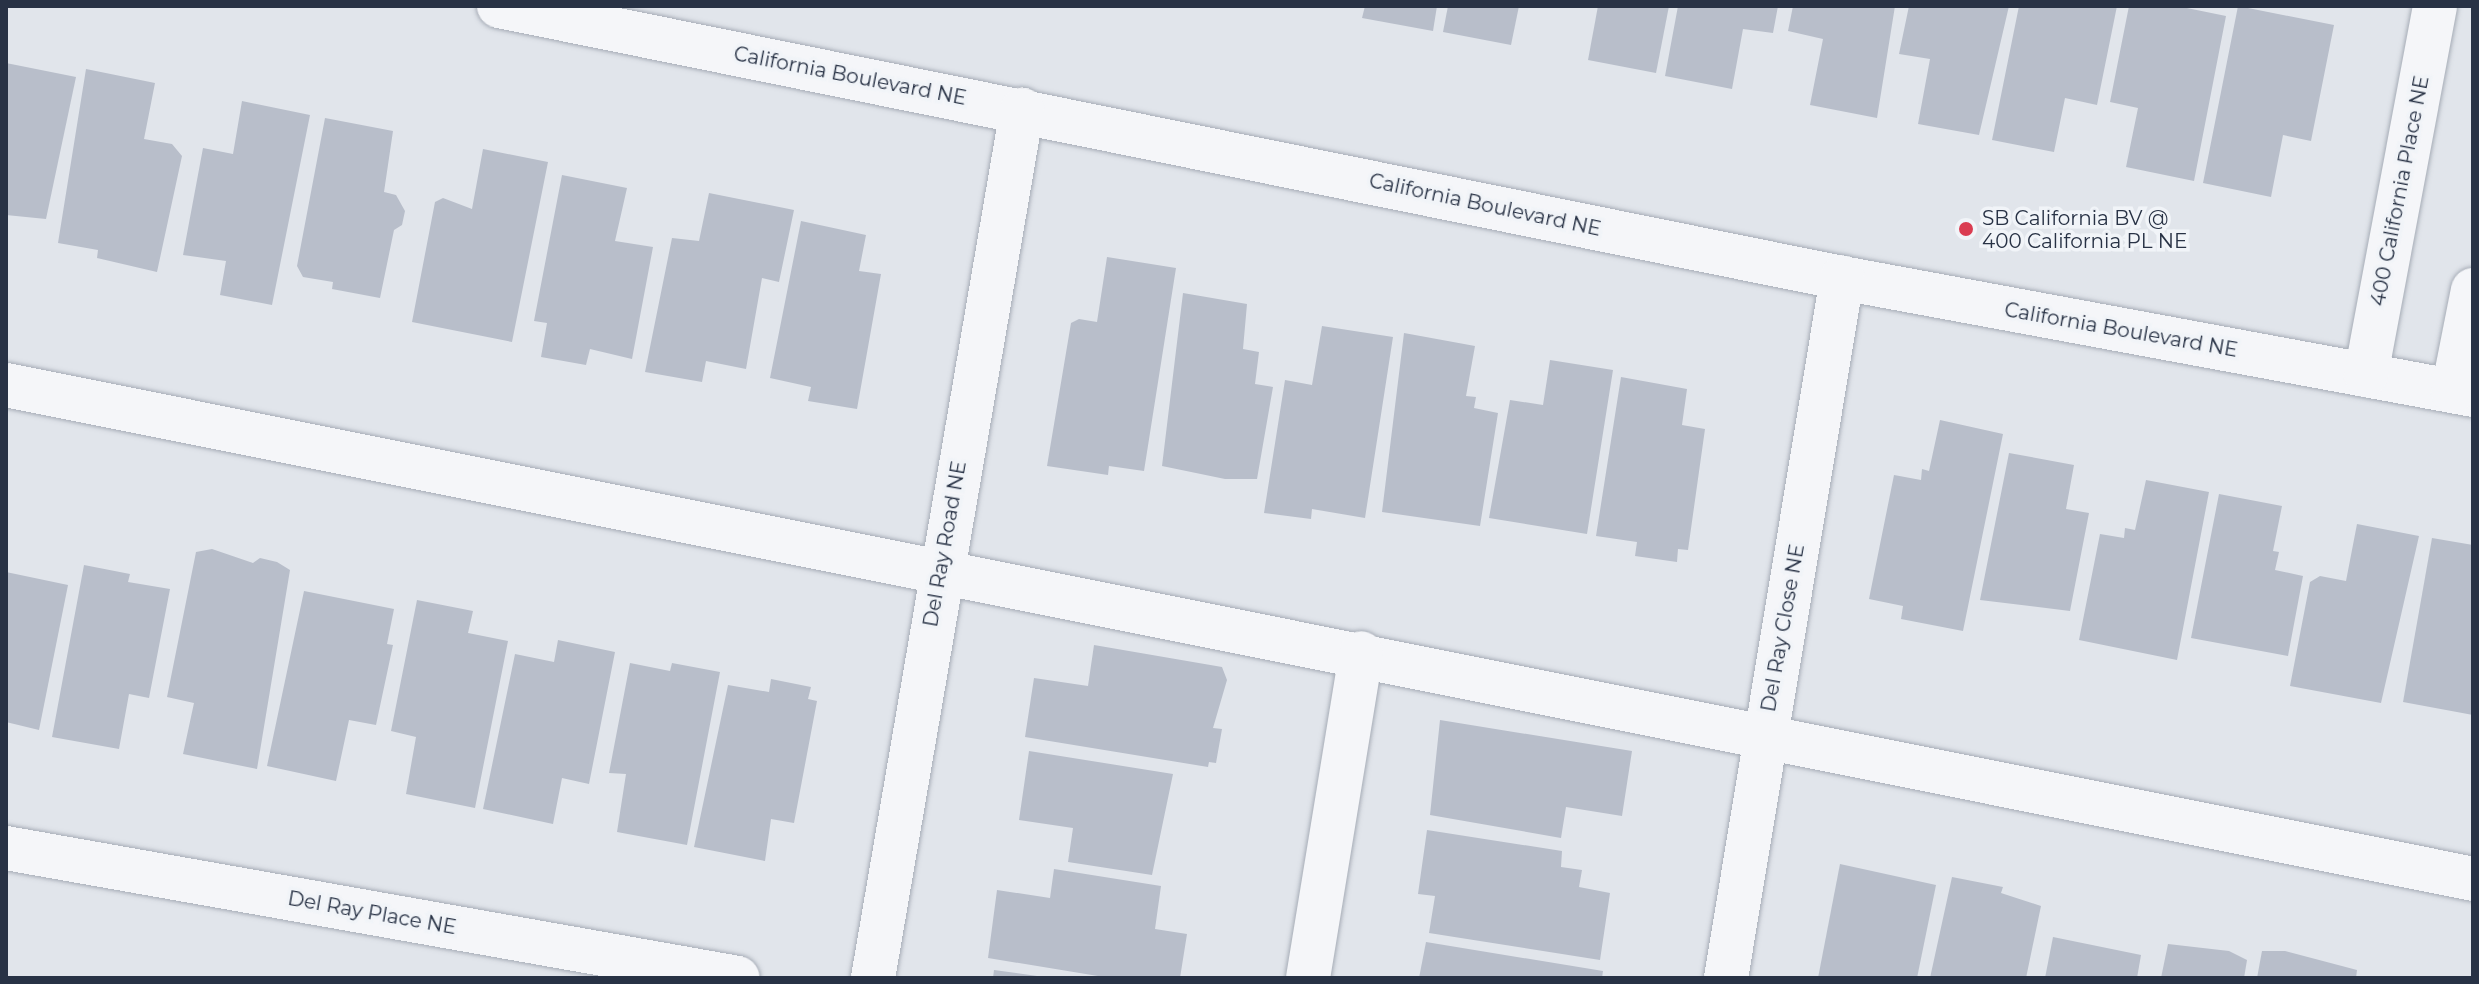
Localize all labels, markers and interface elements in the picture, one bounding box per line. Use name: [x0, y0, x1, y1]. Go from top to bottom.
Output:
street label: California Boulevard NE: [732, 42, 968, 110]
street label: 400 California Place NE: [2366, 74, 2434, 308]
street label: California Boulevard NE: [1367, 169, 1603, 241]
place label: SB California BV @ 400 California PL NE: [1982, 206, 2187, 253]
marker: SB California BV @ 400 California PL NE: [1957, 220, 1975, 238]
street label: California Boulevard NE: [2003, 298, 2239, 362]
street label: Del Ray Road NE: [919, 459, 971, 629]
street label: Del Ray Close NE: [1756, 542, 1810, 714]
street label: Del Ray Place NE: [286, 886, 458, 940]

